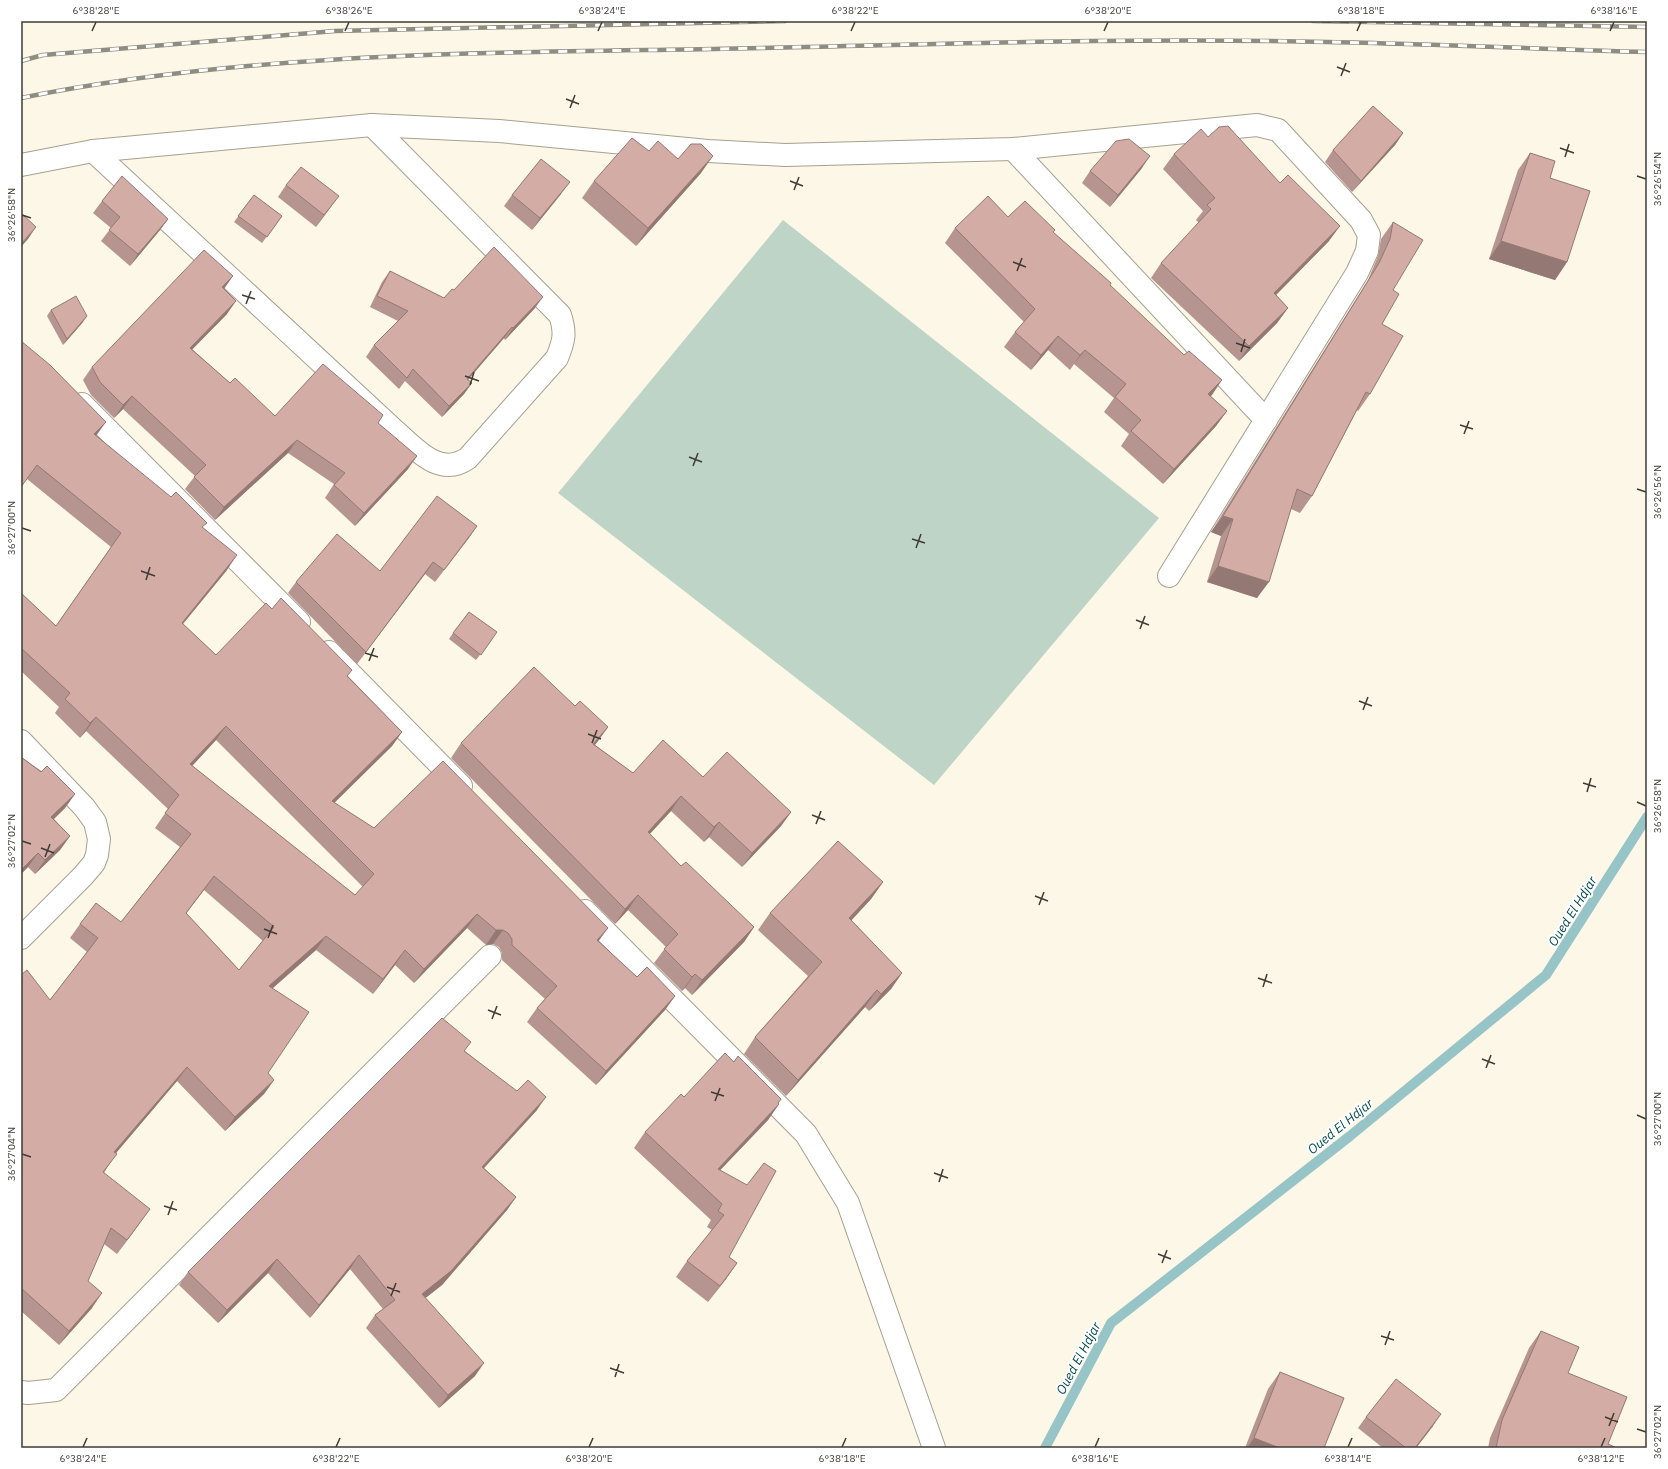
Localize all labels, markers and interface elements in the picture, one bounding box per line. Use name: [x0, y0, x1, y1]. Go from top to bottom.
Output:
text: 6°38'28"E: [72, 4, 120, 17]
text: 6°38'26"E: [325, 4, 373, 17]
text: 6°38'24"E: [578, 4, 626, 17]
text: 6°38'22"E: [831, 4, 879, 17]
text: 6°38'20"E: [1084, 4, 1132, 17]
text: 6°38'18"E: [1337, 4, 1385, 17]
text: 6°38'16"E: [1590, 4, 1638, 17]
text: 36°26'54"N: [1651, 152, 1664, 206]
text: 36°26'58"N: [5, 188, 18, 242]
text: 36°26'56"N: [1651, 465, 1664, 519]
text: 36°27'00"N: [5, 501, 18, 555]
text: 36°26'58"N: [1651, 779, 1664, 833]
text: 36°27'02"N: [5, 814, 18, 868]
water label: Oued El Hdjar: [1544, 872, 1601, 949]
text: 36°27'00"N: [1651, 1092, 1664, 1146]
water label: Oued El Hdjar: [1304, 1094, 1377, 1158]
text: 36°27'04"N: [5, 1127, 18, 1181]
water label: Oued El Hdjar: [1052, 1318, 1105, 1397]
text: 36°27'02"N: [1651, 1405, 1664, 1459]
text: 6°38'24"E: [59, 1452, 107, 1465]
text: 6°38'22"E: [312, 1452, 360, 1465]
text: 6°38'20"E: [565, 1452, 613, 1465]
text: 6°38'18"E: [818, 1452, 866, 1465]
text: 6°38'16"E: [1071, 1452, 1119, 1465]
text: 6°38'14"E: [1324, 1452, 1372, 1465]
text: 6°38'12"E: [1577, 1452, 1625, 1465]

